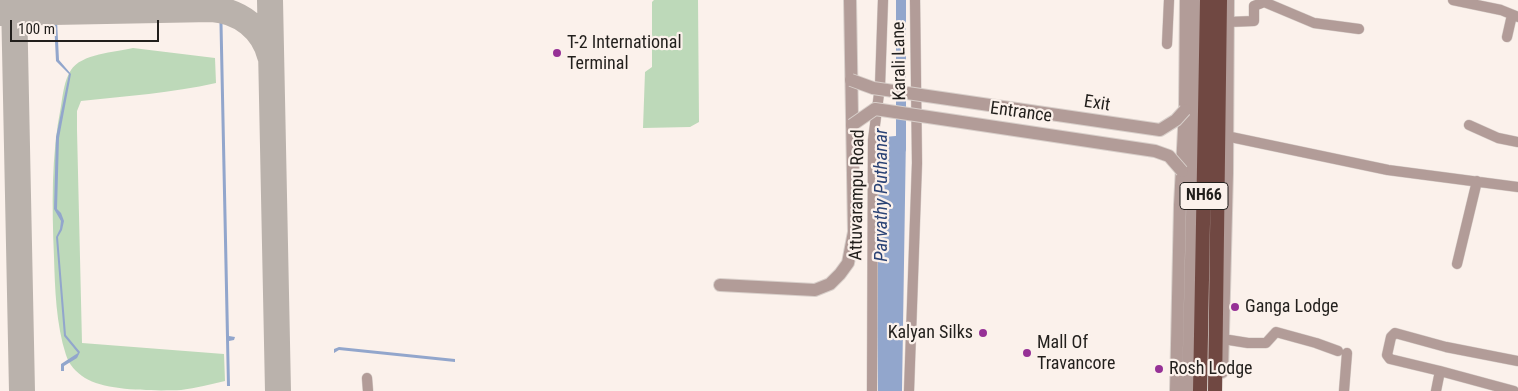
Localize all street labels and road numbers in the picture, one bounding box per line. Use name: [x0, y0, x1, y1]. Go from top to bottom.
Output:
street label: Karali Lane: [889, 21, 911, 101]
street label: Exit: [1082, 91, 1112, 117]
street label: Entrance: [989, 98, 1053, 128]
street label: Attuvarampu Road: [846, 129, 870, 261]
road number: NH66: [1180, 182, 1228, 210]

